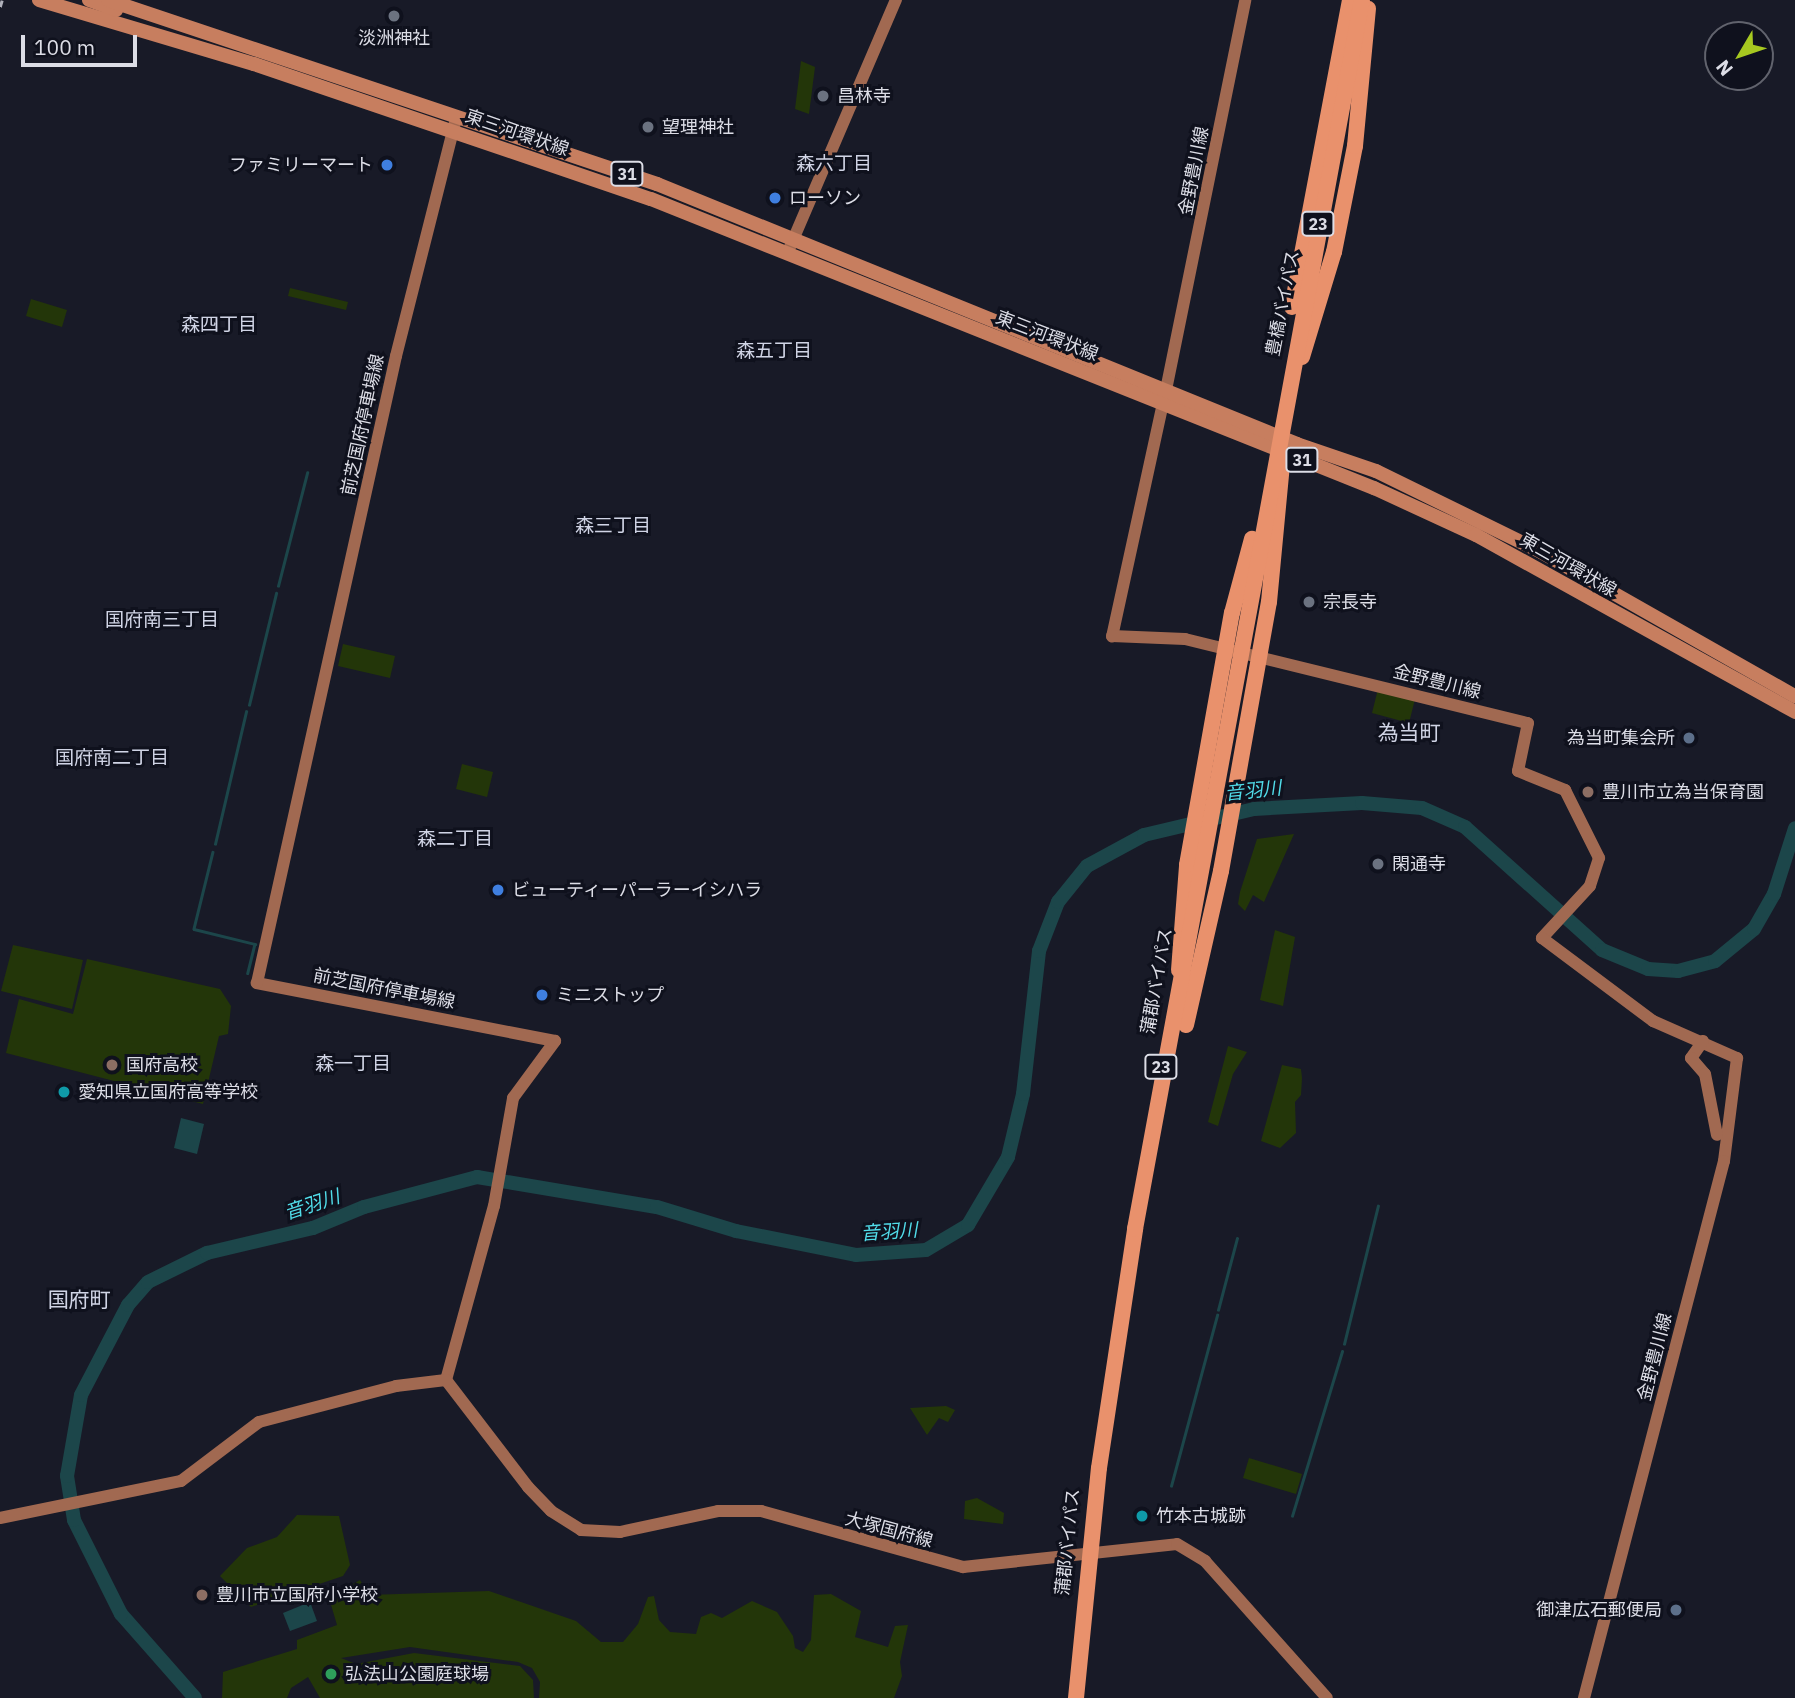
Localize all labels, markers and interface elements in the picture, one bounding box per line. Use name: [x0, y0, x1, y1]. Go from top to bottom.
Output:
marker: 淡洲神社: [386, 8, 402, 24]
scale bar: [24, 21, 140, 65]
north arrow: [1704, 21, 1774, 91]
place label: 淡洲神社: [358, 27, 430, 49]
text: 100 m: [34, 33, 95, 61]
text: N: [1711, 55, 1738, 81]
place label: 昌林寺: [837, 85, 891, 107]
marker: 昌林寺: [815, 88, 831, 104]
street label: 東三河環状線: [462, 105, 572, 161]
place label: 望理神社: [662, 116, 734, 138]
marker: 望理神社: [640, 119, 656, 135]
street label: 金野豊川線: [1175, 125, 1213, 217]
district label: 森六丁目: [796, 153, 872, 175]
place label: ファミリーマート: [229, 154, 373, 176]
marker: ファミリーマート: [379, 157, 395, 173]
road number: 31: [610, 162, 644, 186]
place label: ローソン: [789, 187, 861, 209]
marker: ローソン: [767, 190, 783, 206]
road number: 23: [1300, 212, 1336, 236]
street label: 豊橋バイパス: [1262, 248, 1304, 358]
street label: 東三河環状線: [993, 307, 1101, 365]
district label: 森四丁目: [181, 314, 257, 336]
district label: 森五丁目: [736, 340, 812, 362]
street label: 前芝国府停車場線: [337, 352, 389, 498]
road number: 31: [1284, 447, 1320, 472]
district label: 森三丁目: [575, 515, 651, 537]
street label: 東三河環状線: [1516, 529, 1620, 601]
place label: 宗長寺: [1323, 591, 1377, 613]
marker: 宗長寺: [1301, 594, 1317, 610]
district label: 国府南三丁目: [105, 609, 219, 631]
street label: 金野豊川線: [1391, 661, 1483, 703]
district label: 為当町: [1378, 719, 1440, 745]
place label: 為当町集会所: [1567, 727, 1675, 749]
marker: 為当町集会所: [1681, 730, 1697, 746]
district label: 国府南二丁目: [55, 747, 169, 769]
water label: 音羽川: [1223, 777, 1283, 805]
place label: 豊川市立為当保育園: [1602, 781, 1764, 803]
marker: 豊川市立為当保育園: [1580, 784, 1596, 800]
district label: 森二丁目: [417, 828, 493, 850]
place label: 閑通寺: [1392, 853, 1446, 875]
marker: 閑通寺: [1370, 856, 1386, 872]
place label: ビューティーパーラーイシハラ: [512, 879, 764, 901]
marker: ビューティーパーラーイシハラ: [490, 882, 506, 898]
street label: 蒲郡バイパス: [1137, 926, 1177, 1036]
street label: 前芝国府停車場線: [311, 965, 457, 1013]
place label: ミニストップ: [556, 984, 664, 1006]
marker: ミニストップ: [534, 987, 550, 1003]
district label: 森一丁目: [315, 1053, 391, 1075]
place label: 国府高校: [126, 1054, 198, 1076]
road number: 23: [1144, 1054, 1178, 1079]
marker: 国府高校: [104, 1057, 120, 1073]
place label: 愛知県立国府高等学校: [78, 1081, 258, 1103]
marker: 愛知県立国府高等学校: [56, 1084, 72, 1100]
water label: 音羽川: [281, 1185, 343, 1225]
water label: 音羽川: [860, 1219, 918, 1245]
district label: 国府町: [48, 1286, 110, 1312]
street label: 金野豊川線: [1634, 1311, 1676, 1403]
street label: 蒲郡バイパス: [1052, 1487, 1084, 1597]
place label: 竹本古城跡: [1156, 1505, 1246, 1527]
street label: 大塚国府線: [843, 1508, 935, 1552]
marker: 竹本古城跡: [1134, 1508, 1150, 1524]
place label: 豊川市立国府小学校: [216, 1584, 378, 1606]
marker: 豊川市立国府小学校: [194, 1587, 210, 1603]
place label: 御津広石郵便局: [1536, 1599, 1662, 1621]
marker: 御津広石郵便局: [1668, 1602, 1684, 1618]
place label: 弘法山公園庭球場: [345, 1663, 489, 1685]
marker: 弘法山公園庭球場: [323, 1666, 339, 1682]

